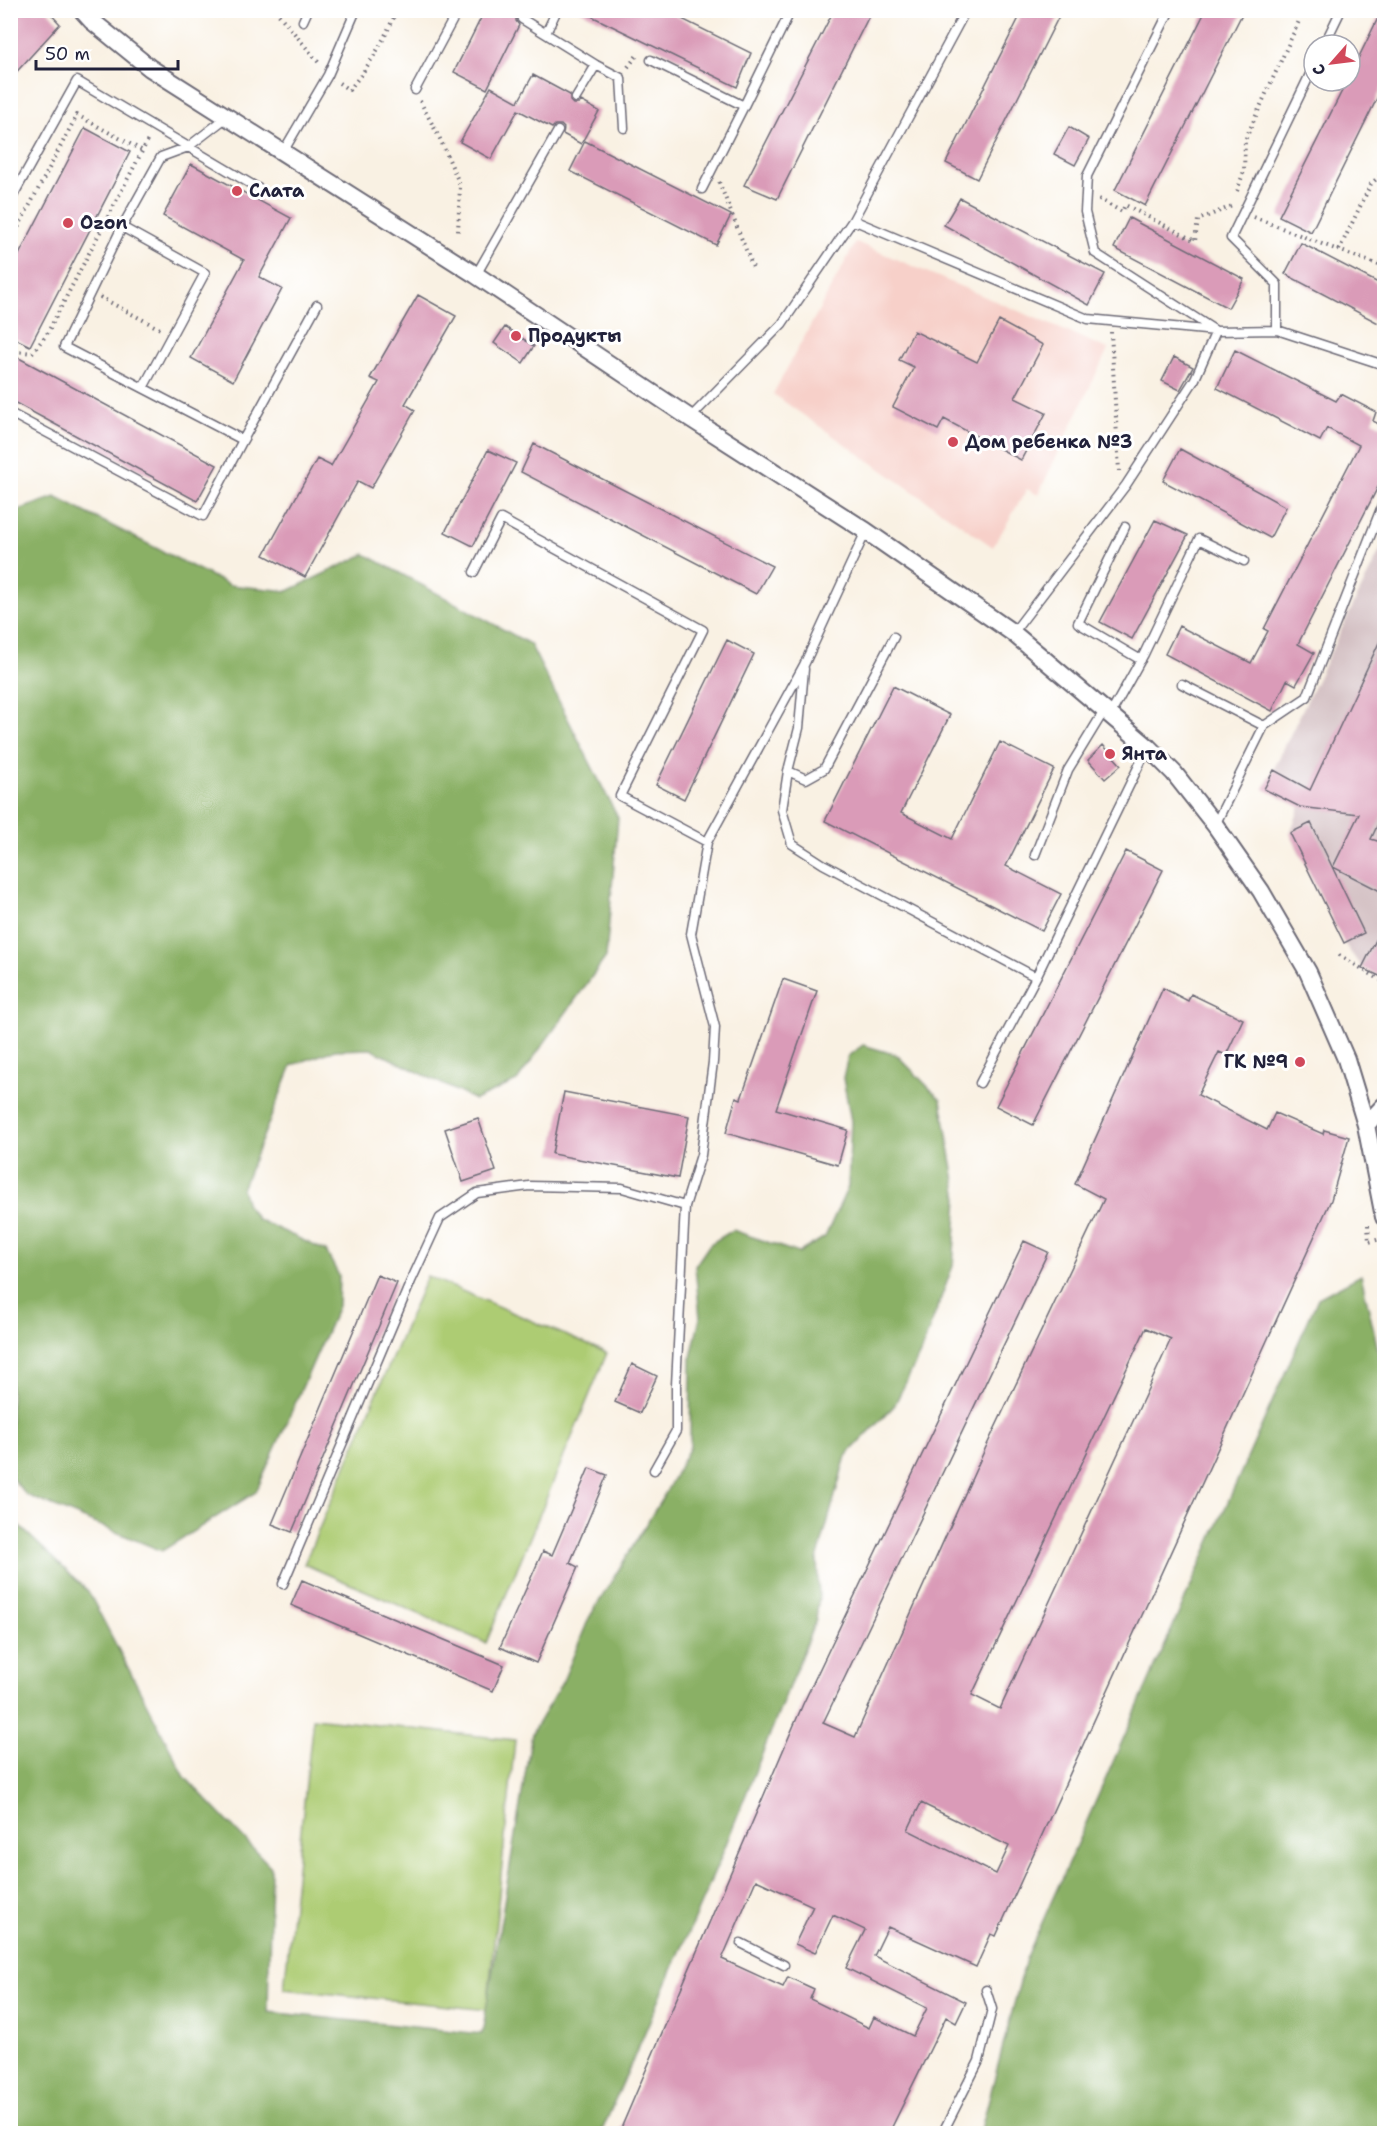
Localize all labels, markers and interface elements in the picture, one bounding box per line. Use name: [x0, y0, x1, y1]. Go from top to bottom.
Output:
scale bar: [36, 33, 178, 71]
north arrow: [1302, 33, 1362, 93]
text: 50 m: [45, 42, 90, 66]
text: С: [1308, 60, 1331, 79]
place label: Слата: [249, 179, 305, 203]
marker: Слата: [230, 184, 244, 198]
place label: Ozon: [80, 211, 127, 235]
marker: Ozon: [61, 216, 75, 230]
place label: Продукты: [528, 324, 622, 348]
marker: Продукты: [509, 329, 523, 343]
place label: Дом ребенка №3: [965, 430, 1132, 454]
marker: Дом ребенка №3: [946, 435, 960, 449]
place label: Янта: [1122, 742, 1168, 766]
marker: Янта: [1103, 747, 1117, 761]
place label: ГК №9: [1224, 1050, 1288, 1074]
marker: ГК №9: [1293, 1055, 1307, 1069]

